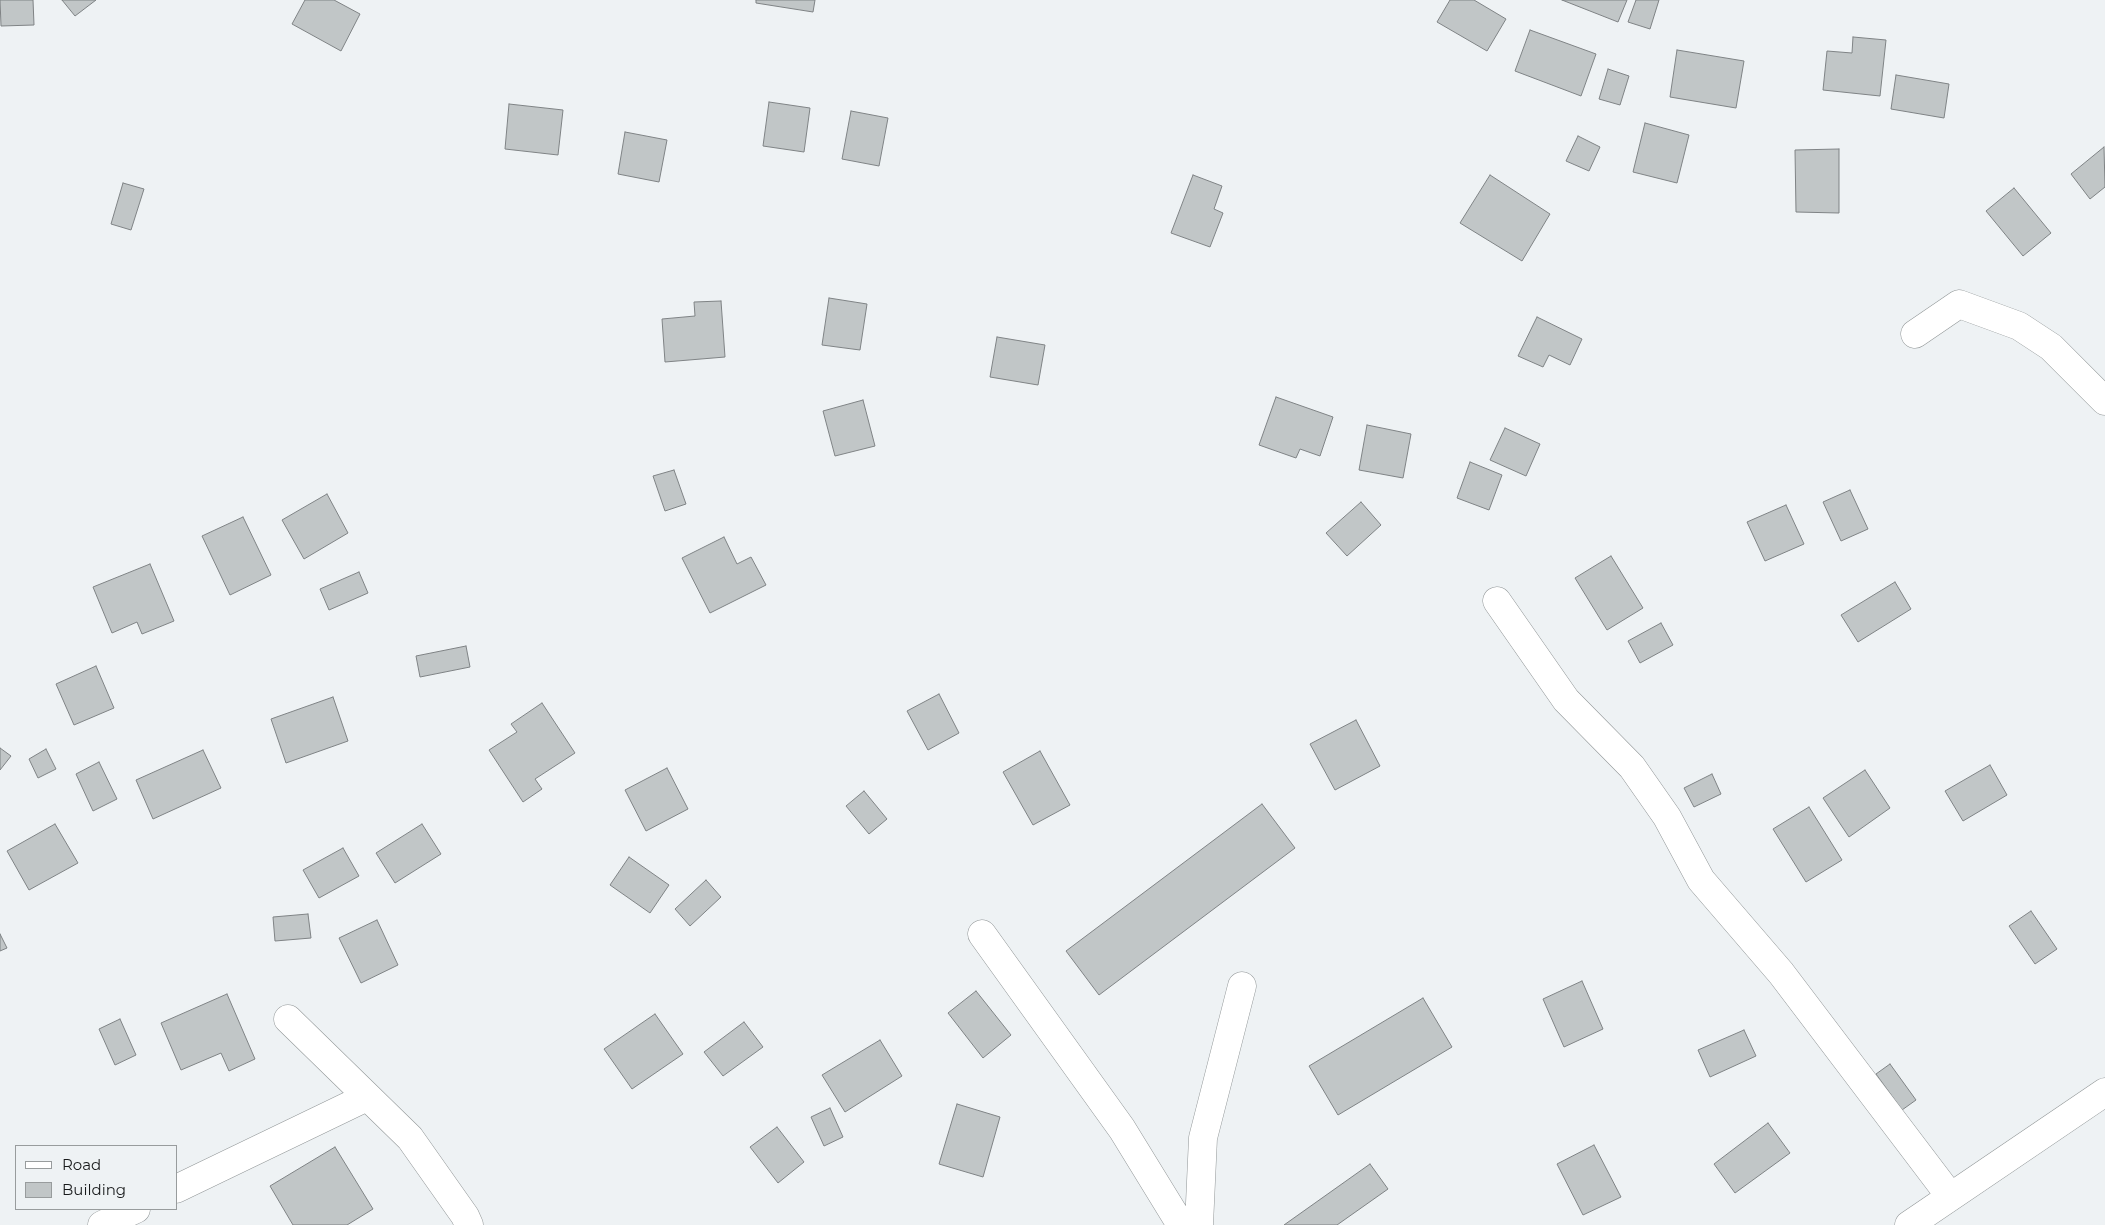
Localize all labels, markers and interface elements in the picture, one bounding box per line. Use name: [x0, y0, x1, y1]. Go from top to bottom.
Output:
legend: [15, 1145, 178, 1210]
text: Road: [62, 1155, 101, 1174]
text: Building: [62, 1180, 126, 1199]

